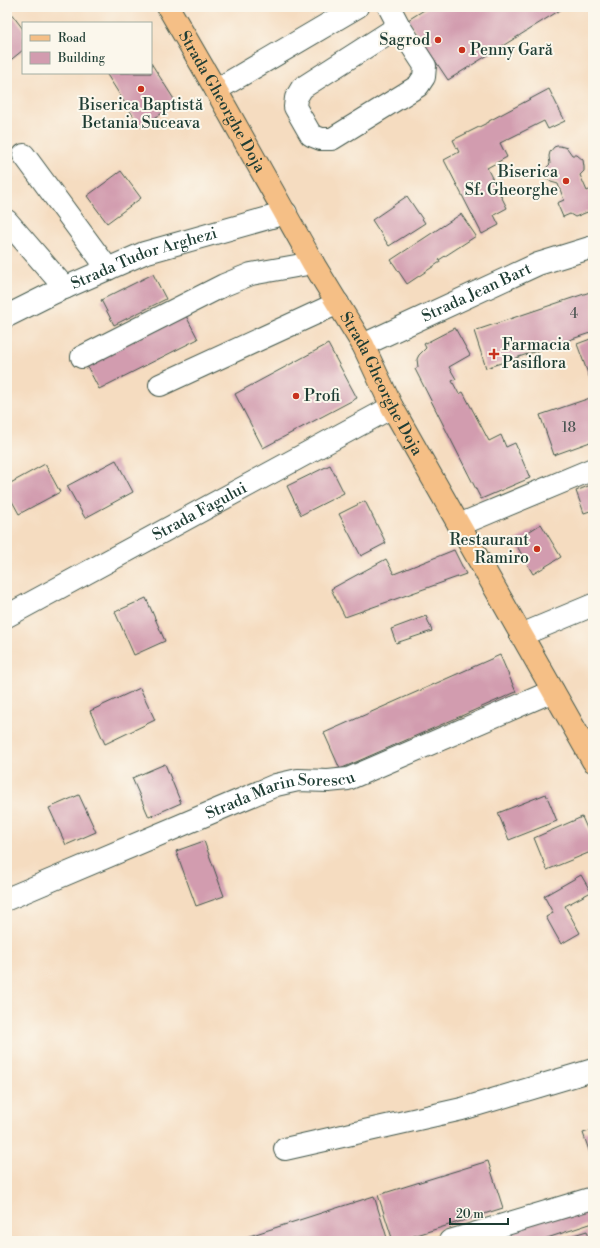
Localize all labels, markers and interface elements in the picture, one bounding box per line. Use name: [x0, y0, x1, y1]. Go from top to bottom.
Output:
legend: [22, 22, 152, 74]
street label: Strada Gheorghe Doja: [174, 27, 271, 177]
place label: Sagrod: [379, 30, 430, 50]
text: Road: [58, 31, 86, 46]
marker: Sagrod: [433, 35, 443, 45]
place label: Penny Gară: [470, 40, 554, 60]
marker: Penny Gară: [457, 45, 467, 55]
text: Building: [57, 51, 106, 66]
marker: Biserica Baptistă Betania Suceava: [136, 84, 146, 94]
place label: Biserica Baptistă Betania Suceava: [78, 95, 204, 133]
place label: Biserica Sf. Gheorghe: [465, 162, 559, 200]
marker: Biserica Sf. Gheorghe: [561, 176, 571, 186]
street label: Strada Tudor Arghezi: [68, 223, 219, 294]
street label: Strada Jean Bart: [418, 258, 535, 326]
house number: 4: [570, 305, 578, 323]
street label: Strada Gheorghe Doja: [335, 308, 428, 460]
place label: Farmacia Pasiflora: [502, 335, 571, 373]
marker: Farmacia Pasiflora: [489, 349, 499, 359]
place label: Profi: [304, 386, 340, 406]
marker: Profi: [291, 391, 301, 401]
house number: 18: [562, 419, 576, 437]
street label: Strada Fagului: [149, 478, 250, 545]
place label: Restaurant Ramiro: [450, 530, 529, 568]
marker: Restaurant Ramiro: [532, 544, 542, 554]
street label: Strada Marin Sorescu: [202, 767, 358, 824]
scale bar: [450, 1200, 508, 1226]
text: 20 m: [456, 1207, 484, 1222]

